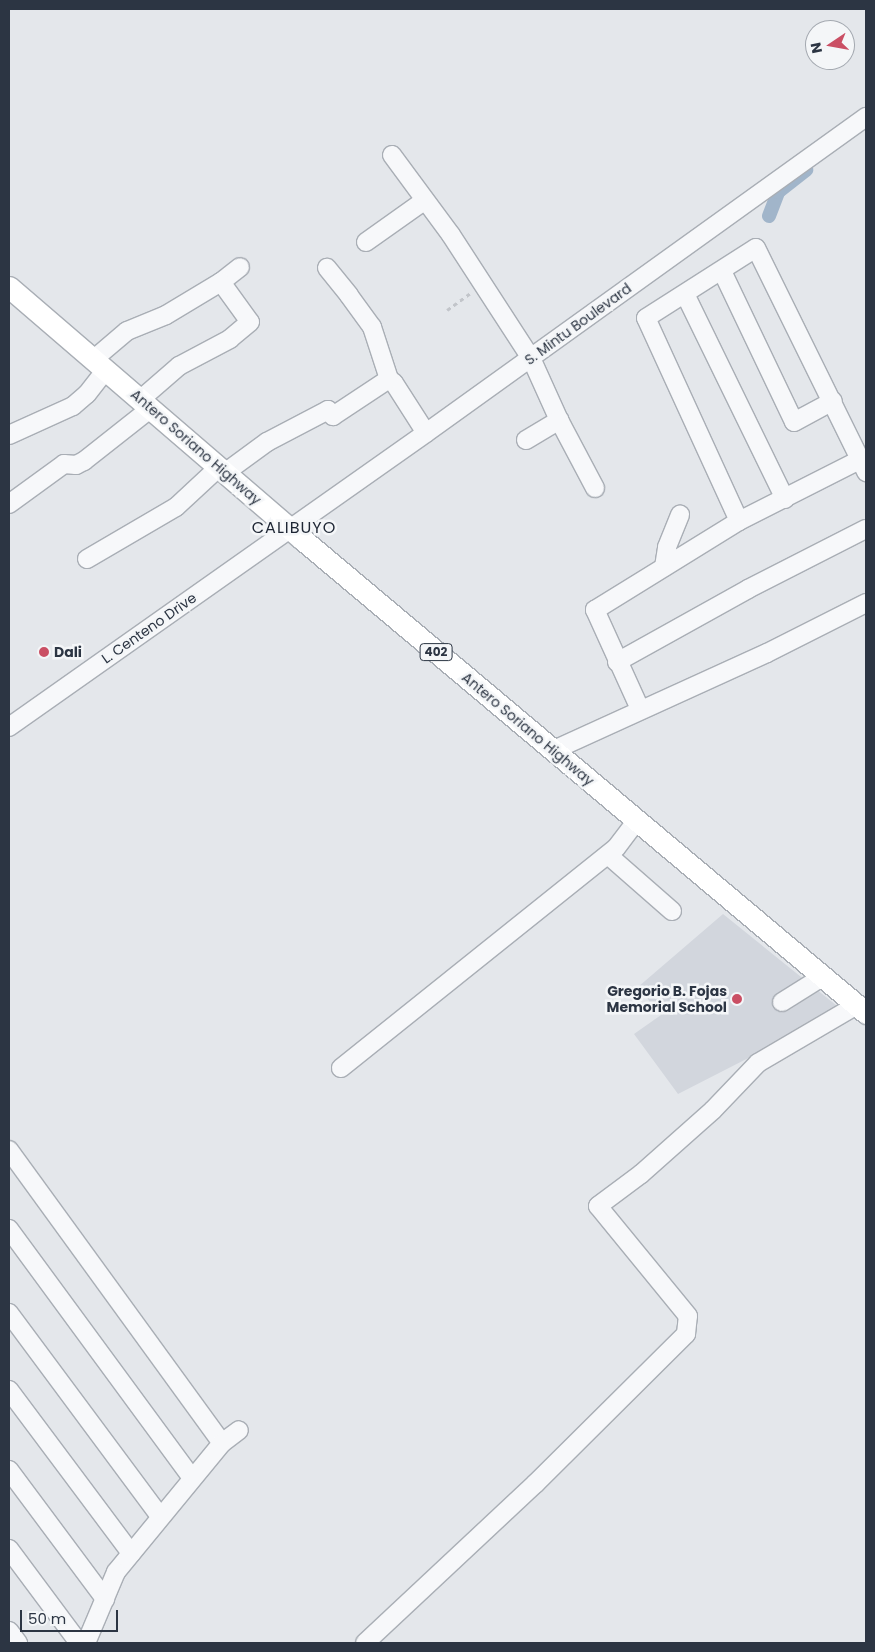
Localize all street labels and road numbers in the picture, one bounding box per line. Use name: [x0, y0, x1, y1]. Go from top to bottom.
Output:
street label: S. Mintu Boulevard: [521, 280, 635, 368]
street label: Antero Soriano Highway: [127, 386, 265, 508]
street label: L. Centeno Drive: [98, 589, 200, 667]
road number: 402: [418, 642, 454, 662]
street label: Antero Soriano Highway: [458, 669, 598, 789]

